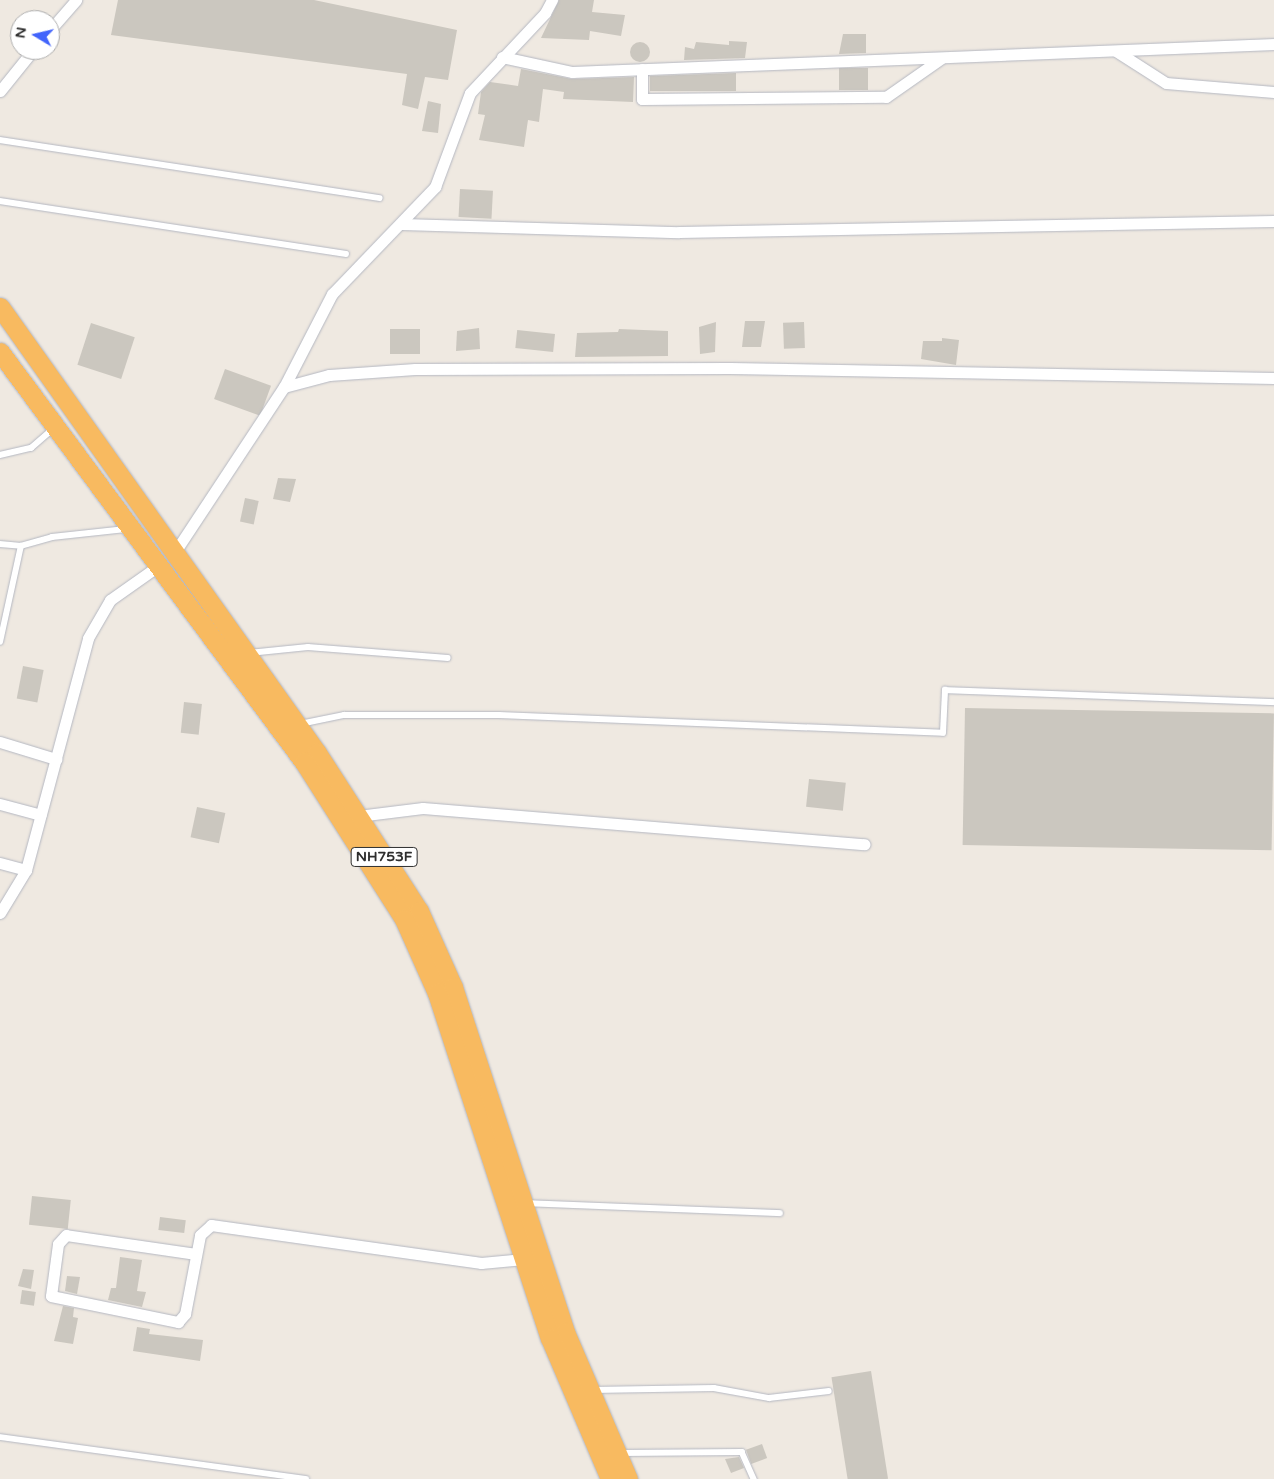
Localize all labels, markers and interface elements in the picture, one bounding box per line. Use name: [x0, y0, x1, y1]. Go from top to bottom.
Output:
north arrow: [10, 10, 60, 60]
text: N: [11, 26, 30, 40]
road number: NH753F: [350, 846, 418, 869]

